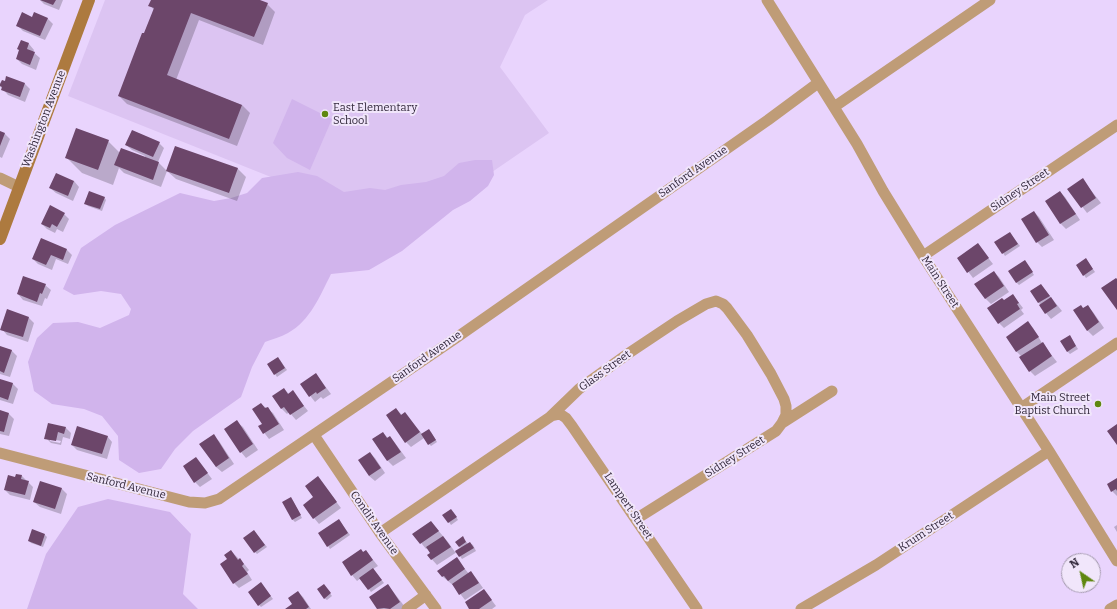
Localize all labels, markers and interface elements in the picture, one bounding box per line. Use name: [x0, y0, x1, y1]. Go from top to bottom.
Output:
street label: Washington Avenue: [19, 69, 69, 169]
place label: East Elementary School: [333, 101, 417, 127]
marker: East Elementary School: [320, 109, 330, 119]
street label: Sanford Avenue: [656, 143, 730, 201]
street label: Sidney Street: [988, 166, 1052, 214]
street label: Main Street: [918, 254, 962, 310]
street label: Sanford Avenue: [390, 328, 464, 386]
street label: Glass Street: [577, 348, 633, 394]
place label: Main Street Baptist Church: [1015, 391, 1090, 417]
marker: Main Street Baptist Church: [1093, 399, 1103, 409]
street label: Sidney Street: [703, 433, 767, 481]
street label: Sanford Avenue: [85, 470, 167, 502]
street label: Lampert Street: [601, 470, 655, 542]
street label: Condit Avenue: [347, 489, 401, 557]
street label: Krum Street: [896, 509, 956, 555]
north arrow: [1061, 553, 1101, 593]
text: N: [1067, 556, 1082, 571]

